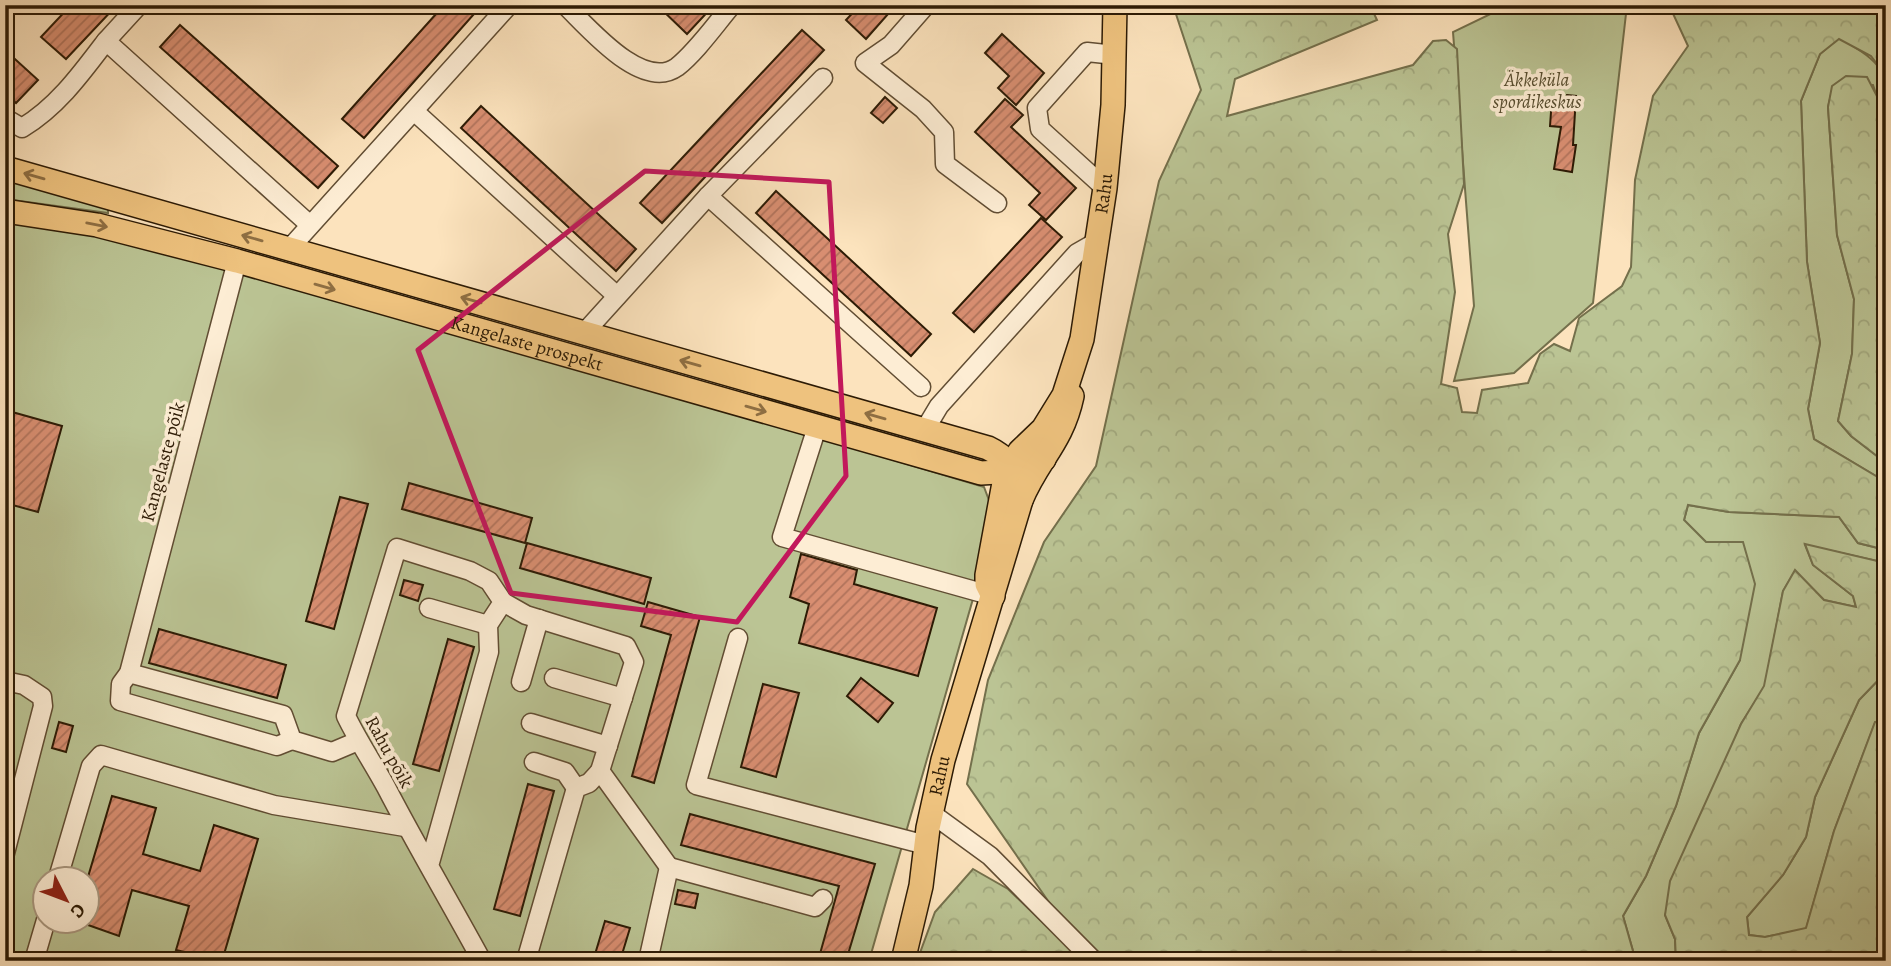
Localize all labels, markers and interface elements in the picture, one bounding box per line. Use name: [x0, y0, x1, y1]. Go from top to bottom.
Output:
park label: Äkkeküla spordikeskus: [1493, 67, 1582, 115]
one-way arrow: [23, 168, 45, 181]
street label: Rahu: [1088, 172, 1119, 216]
one-way arrow: [85, 219, 108, 233]
one-way arrow: [242, 230, 264, 243]
one-way arrow: [314, 281, 336, 294]
one-way arrow: [460, 293, 482, 306]
street label: Kangelaste prospekt: [448, 310, 606, 378]
one-way arrow: [679, 355, 701, 368]
street label: Kangelaste põik: [135, 399, 192, 525]
one-way arrow: [745, 404, 767, 417]
one-way arrow: [864, 409, 886, 422]
street label: Rahu põik: [359, 711, 420, 793]
street label: Rahu: [922, 753, 957, 798]
north arrow: [32, 864, 102, 934]
text: С: [64, 898, 91, 924]

